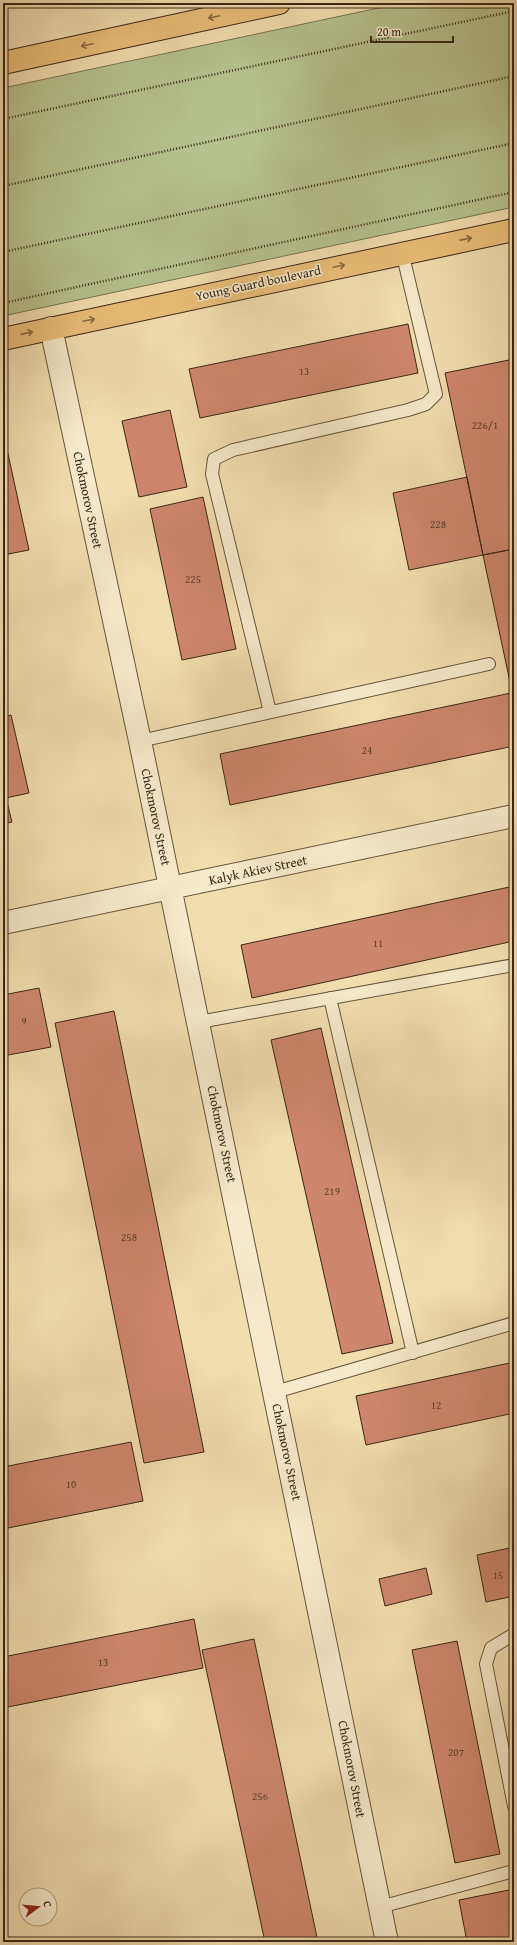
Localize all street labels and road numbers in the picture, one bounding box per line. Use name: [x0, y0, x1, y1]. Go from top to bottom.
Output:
street label: Young Guard boulevard: [193, 260, 323, 306]
street label: Chokmorov Street: [68, 450, 108, 551]
street label: Chokmorov Street: [136, 767, 176, 868]
street label: Kalyk Akiev Street: [207, 850, 309, 890]
street label: Chokmorov Street: [202, 1084, 242, 1185]
street label: Chokmorov Street: [267, 1402, 307, 1503]
street label: Chokmorov Street: [333, 1719, 371, 1820]

